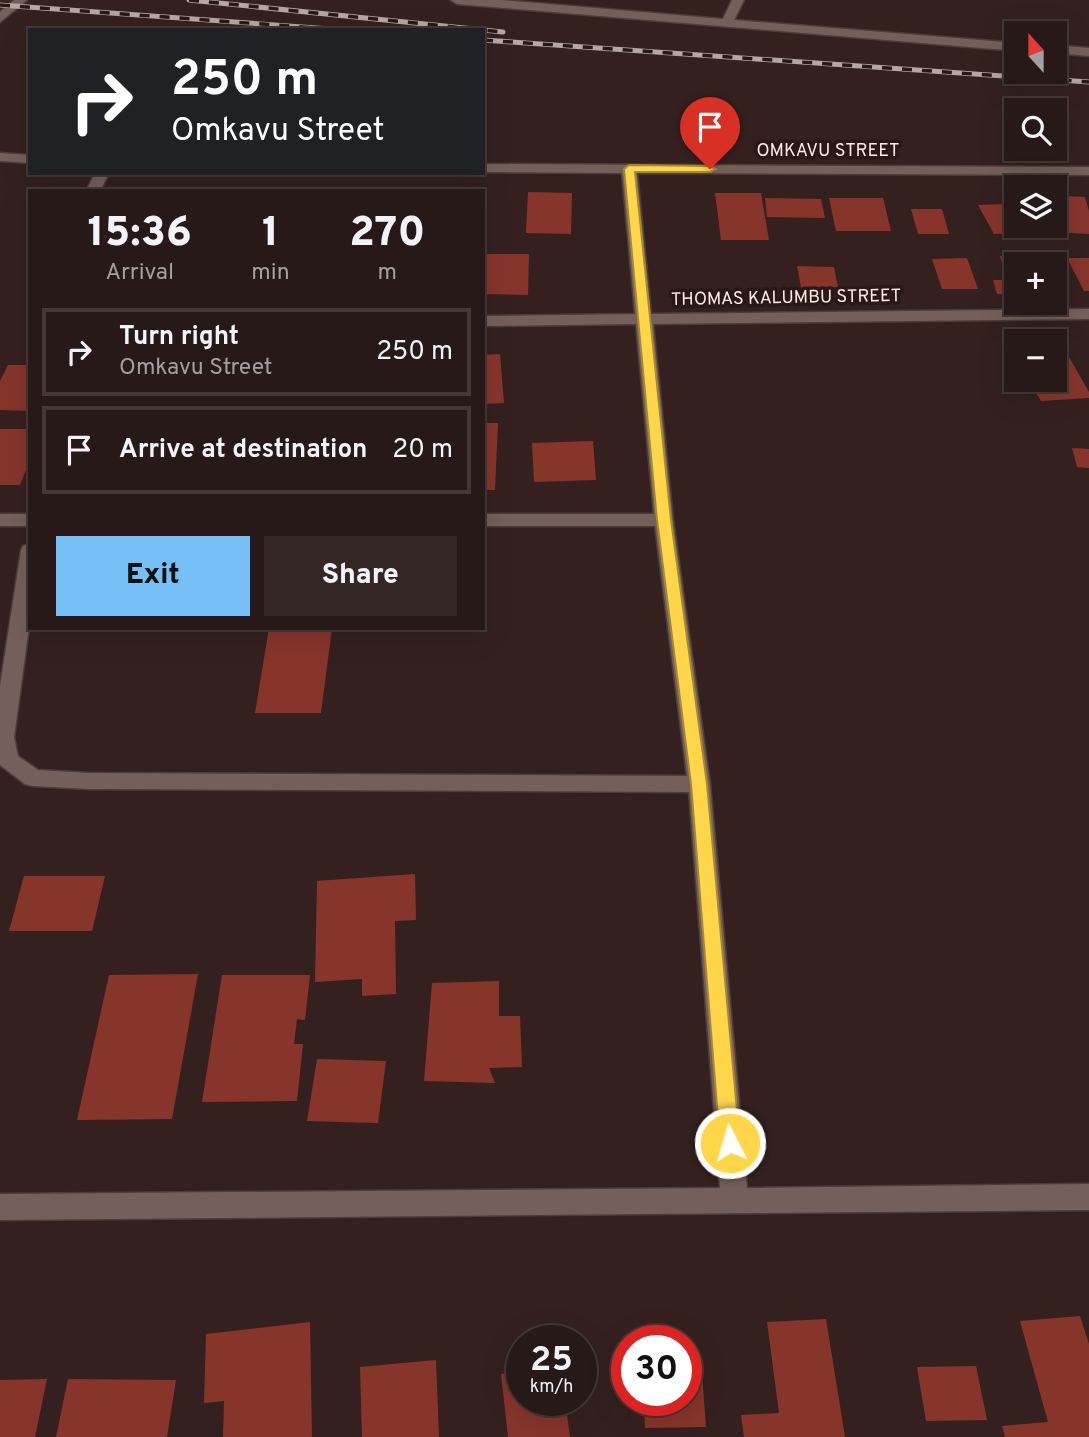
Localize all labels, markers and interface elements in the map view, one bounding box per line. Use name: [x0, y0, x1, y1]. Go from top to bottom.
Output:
north arrow: [1004, 21, 1068, 84]
map controls: [1004, 21, 1067, 392]
text: 250 m: [171, 51, 318, 113]
icon: right: [56, 56, 147, 147]
pin: [680, 97, 740, 169]
button: search: [1004, 98, 1067, 161]
icon: arrive: [691, 108, 729, 146]
text: Omkavu Street: [171, 112, 385, 152]
street label: OMKAVU STREET: [757, 140, 899, 163]
button: layers: [1004, 175, 1067, 238]
text: 15:36: [88, 208, 192, 261]
text: 1: [262, 208, 279, 261]
text: 270: [349, 208, 425, 261]
button: +: [1004, 252, 1067, 315]
text: Arrival: [105, 259, 174, 288]
text: min: [251, 259, 290, 288]
text: m: [378, 259, 397, 288]
street label: THOMAS KALUMBU STREET: [671, 285, 901, 312]
text: Turn right: [119, 321, 239, 354]
button: −: [1004, 329, 1067, 392]
icon: right: [60, 333, 98, 371]
text: 250 m: [376, 336, 453, 369]
text: Omkavu Street: [119, 354, 273, 383]
icon: arrive: [60, 431, 98, 469]
text: Arrive at destination: [119, 434, 367, 467]
text: 20 m: [392, 434, 453, 467]
button: Exit: [56, 536, 250, 616]
button: Share: [264, 536, 457, 616]
position arrow: [693, 1106, 767, 1180]
speed limit sign: 30: [611, 1325, 702, 1416]
text: 25: [530, 1339, 573, 1383]
text: km/h: [530, 1376, 573, 1399]

